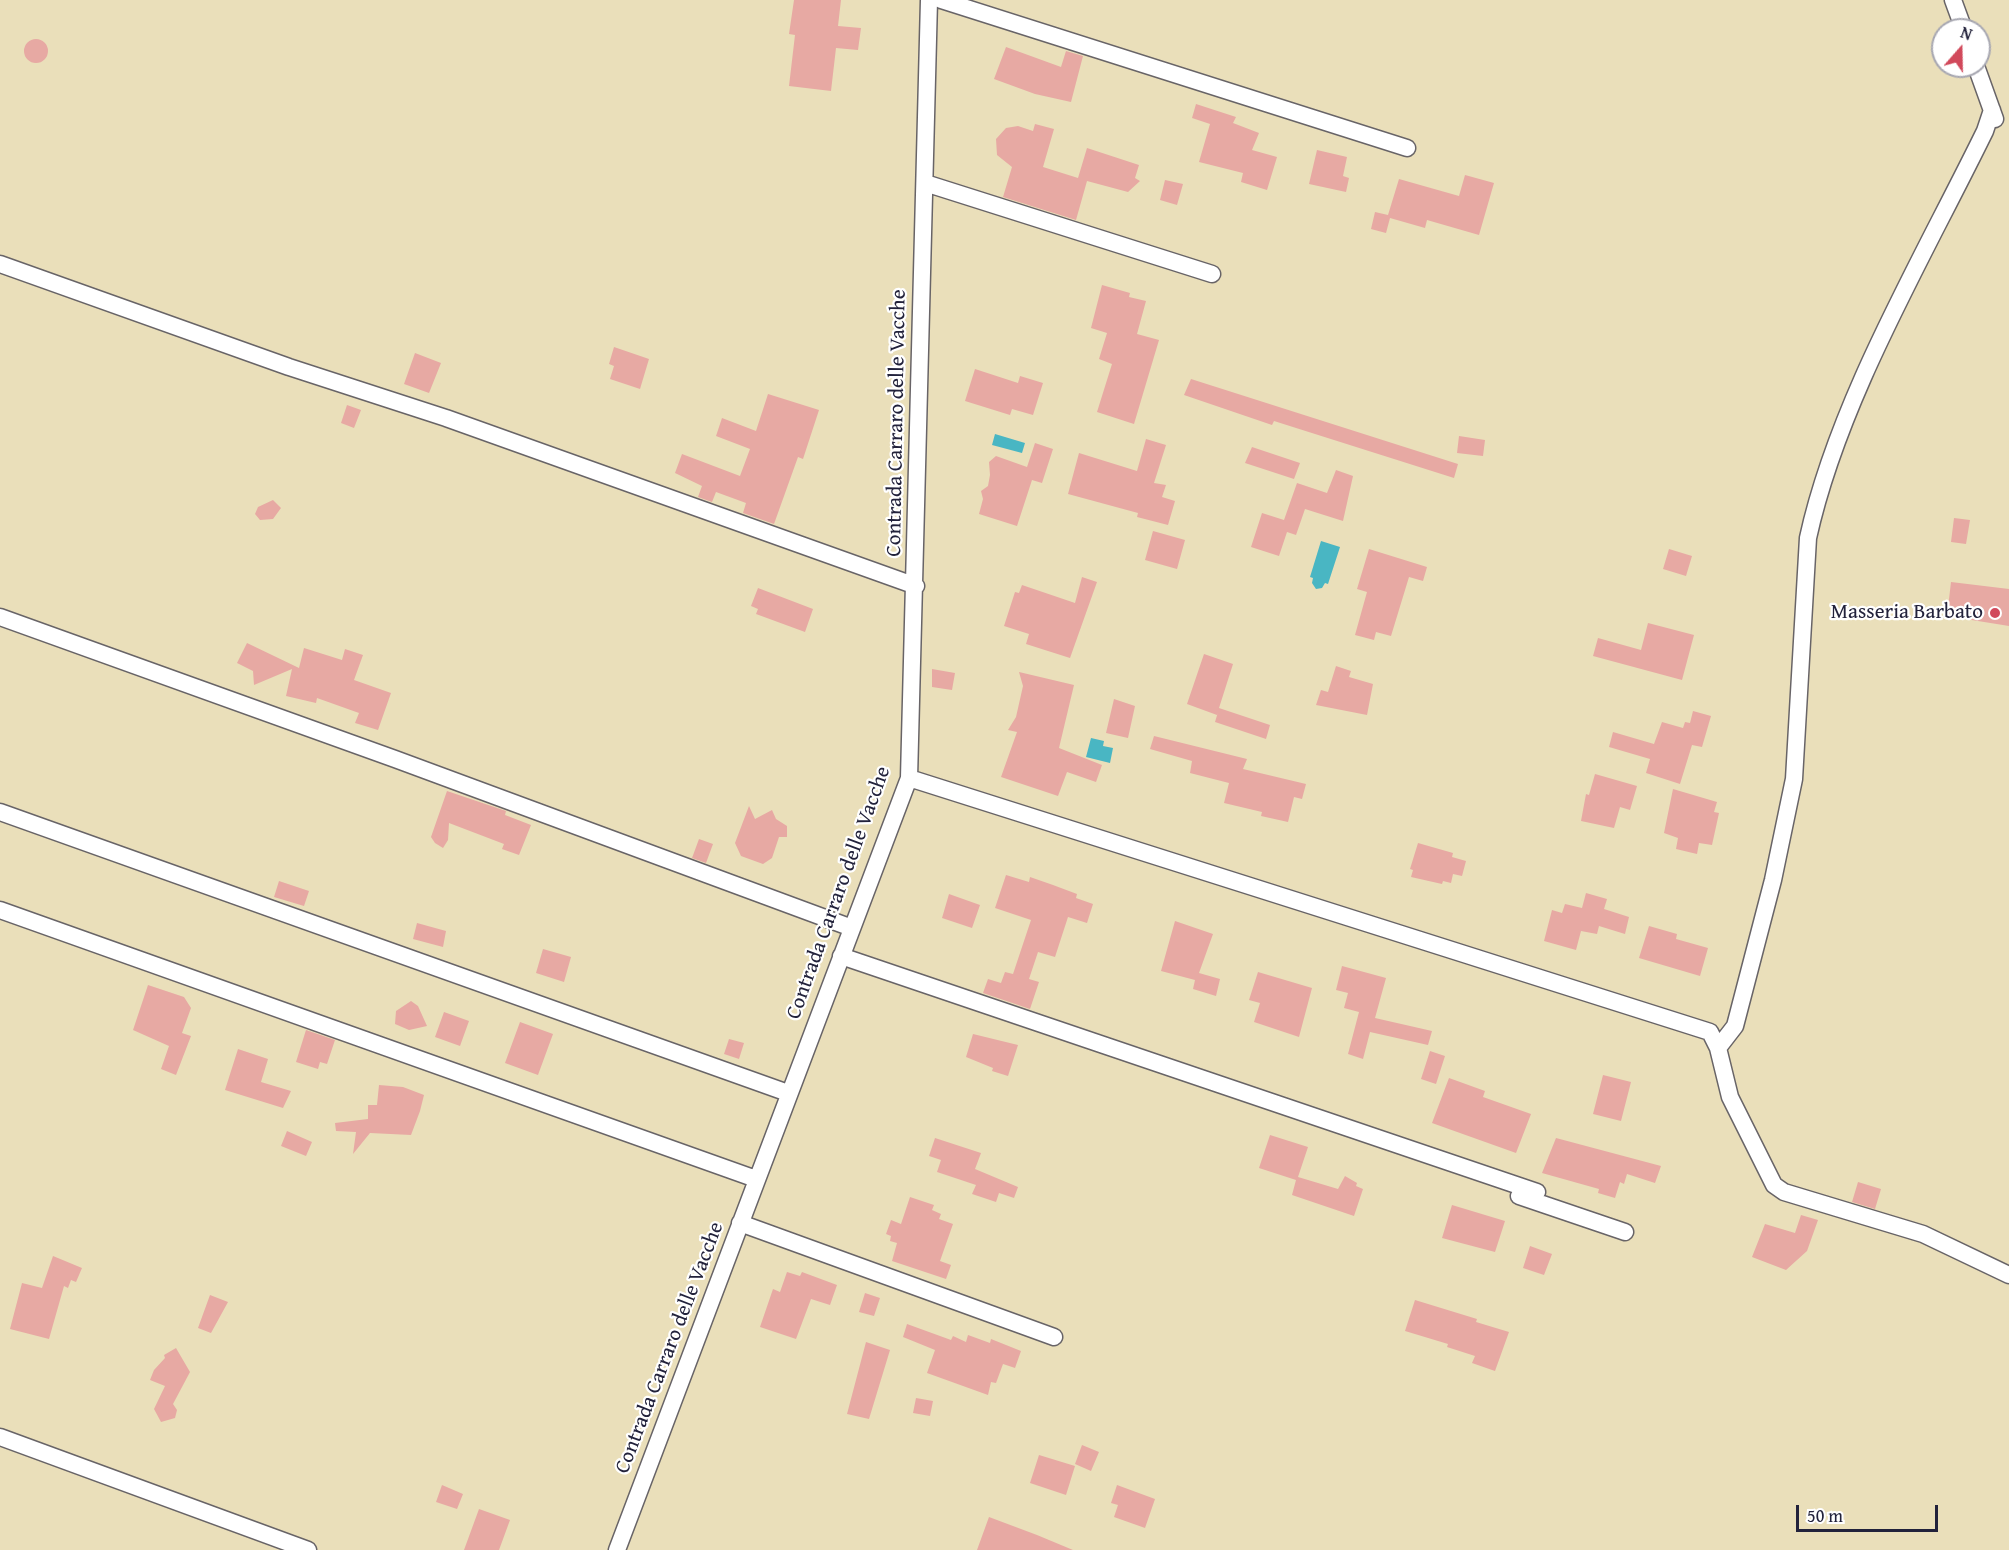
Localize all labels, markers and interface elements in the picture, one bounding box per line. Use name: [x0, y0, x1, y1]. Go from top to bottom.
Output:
north arrow: [1931, 18, 1991, 78]
text: N: [1957, 20, 1976, 46]
street label: Contrada Carraro delle Vacche: [882, 289, 912, 557]
place label: Masseria Barbato: [1831, 600, 1983, 626]
marker: Masseria Barbato: [1988, 606, 2002, 620]
street label: Contrada Carraro delle Vacche: [781, 763, 897, 1023]
street label: Contrada Carraro delle Vacche: [610, 1219, 730, 1477]
scale bar: [1799, 1493, 1942, 1531]
text: 50 m: [1807, 1502, 1843, 1529]

